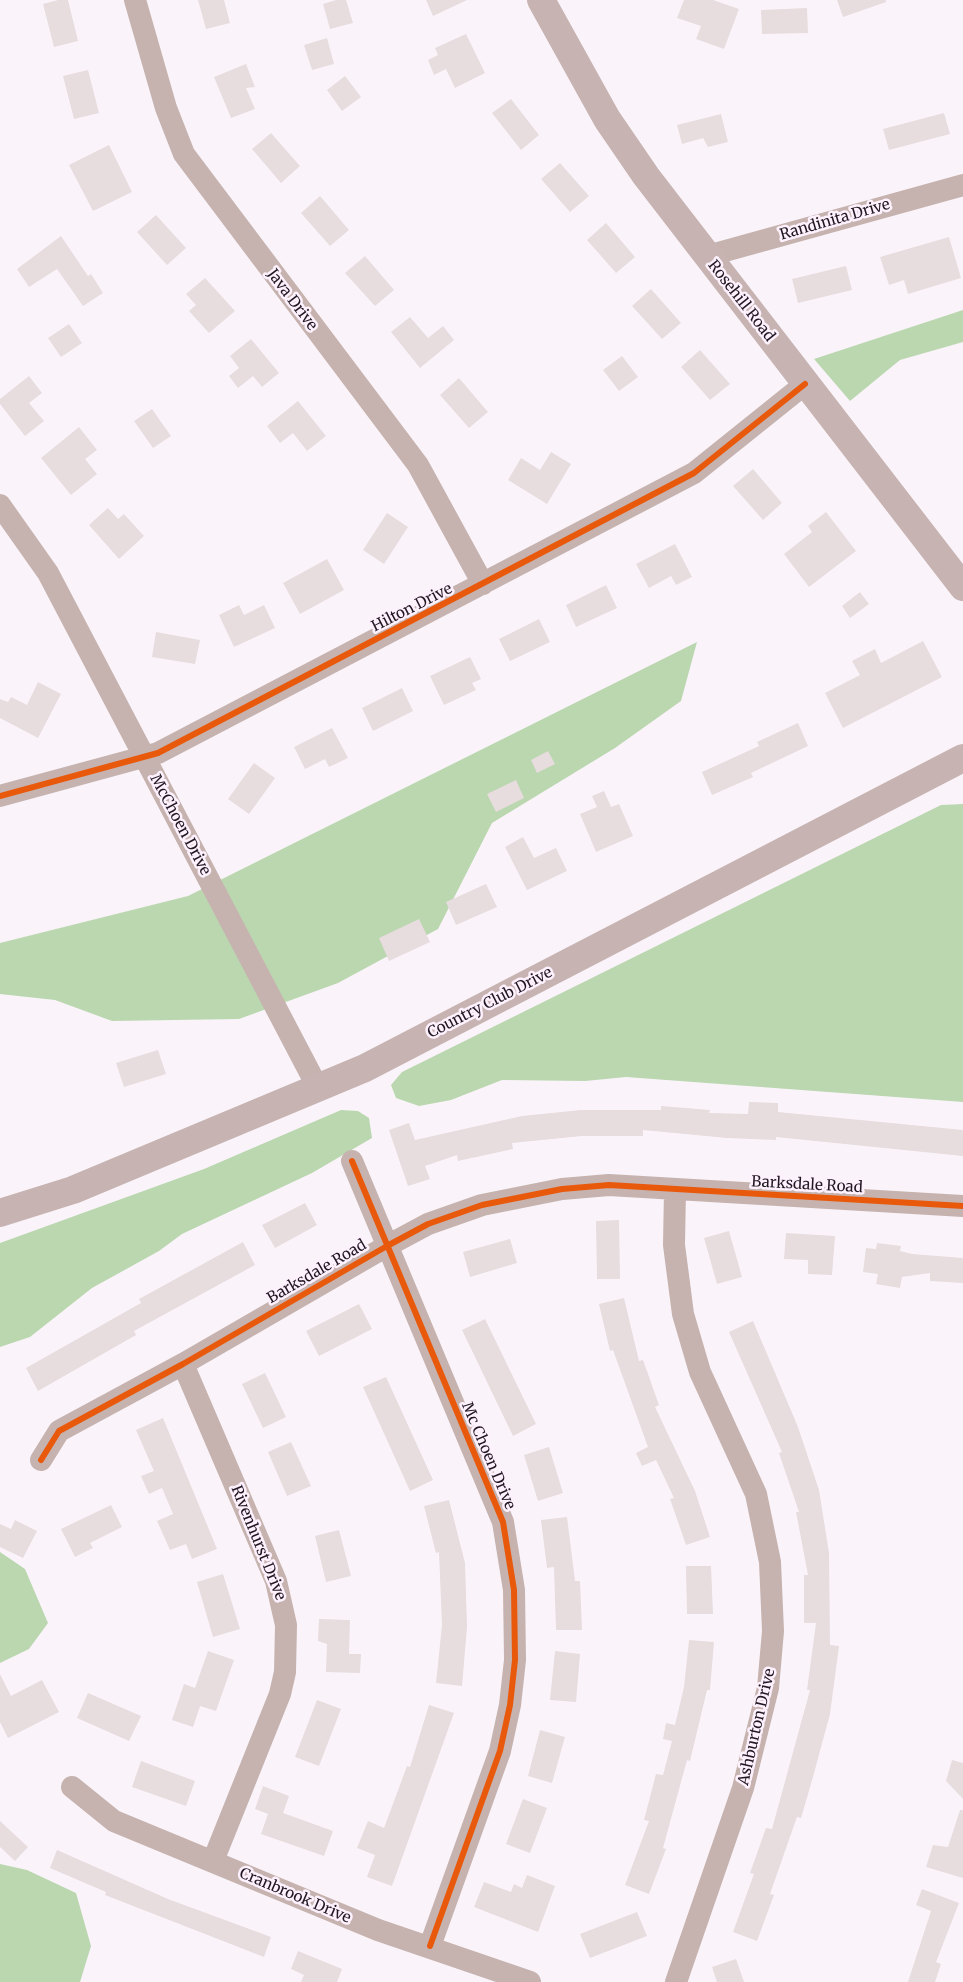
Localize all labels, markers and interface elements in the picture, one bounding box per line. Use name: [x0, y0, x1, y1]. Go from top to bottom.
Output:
street label: Randinita Drive: [778, 196, 892, 244]
street label: Rosehill Road: [704, 257, 778, 345]
street label: Java Drive: [263, 266, 321, 334]
street label: Hilton Drive: [369, 580, 455, 636]
street label: McChoen Drive: [146, 772, 214, 878]
street label: Country Club Drive: [425, 964, 555, 1042]
street label: Barksdale Road: [751, 1173, 863, 1197]
street label: Barksdale Road: [264, 1236, 370, 1308]
street label: Mc Choen Drive: [457, 1400, 519, 1512]
street label: Rivenhurst Drive: [227, 1483, 289, 1603]
street label: Ashburton Drive: [735, 1667, 779, 1787]
street label: Cranbrook Drive: [237, 1864, 353, 1928]

